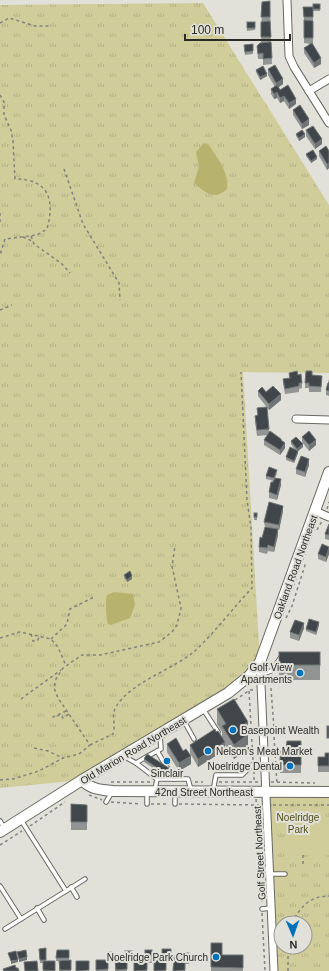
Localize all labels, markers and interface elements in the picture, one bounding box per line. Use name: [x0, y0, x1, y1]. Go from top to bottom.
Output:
scale bar: [185, 16, 290, 42]
text: 100 m: [191, 23, 224, 37]
street label: Oakland Road Northeast: [271, 513, 320, 621]
place label: Golf View Apartments: [241, 662, 293, 685]
marker: Golf View Apartments: [295, 668, 305, 678]
street label: Old Marion Road Northeast: [78, 714, 188, 786]
marker: Basepoint Wealth: [228, 725, 238, 735]
place label: Basepoint Wealth: [241, 725, 319, 736]
marker: Nelson's Meat Market: [203, 746, 213, 756]
place label: Nelson's Meat Market: [216, 746, 313, 757]
marker: Sinclair: [162, 756, 172, 766]
place label: Noelridge Dental: [208, 761, 282, 772]
marker: Noelridge Dental: [285, 761, 295, 771]
place label: Sinclair: [151, 768, 184, 779]
street label: 42nd Street Northeast: [155, 787, 253, 798]
street label: Golf Street Northeast: [252, 806, 267, 900]
park label: Noelridge Park: [277, 812, 320, 835]
north arrow: [273, 915, 313, 955]
text: N: [289, 939, 298, 951]
place label: Noelridge Park Church: [107, 952, 208, 963]
marker: Noelridge Park Church: [211, 952, 221, 962]

